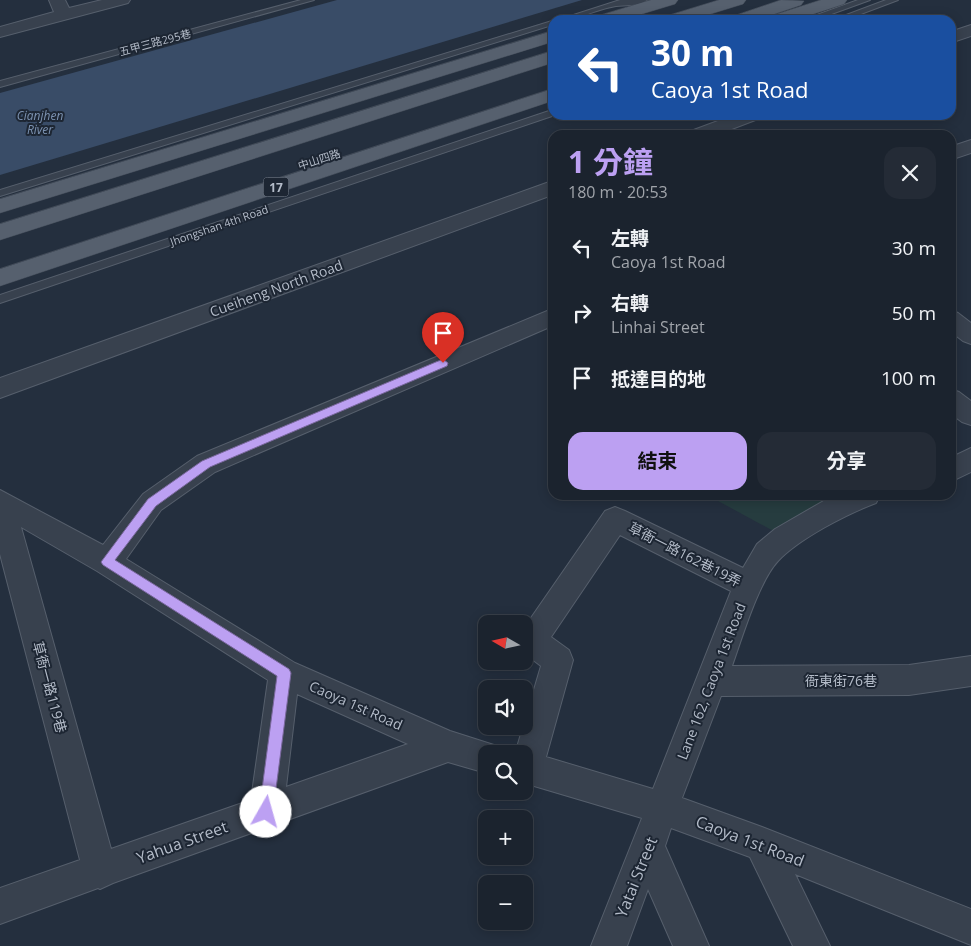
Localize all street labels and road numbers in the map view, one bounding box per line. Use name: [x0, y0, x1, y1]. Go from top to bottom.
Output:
street label: 五甲三路295巷: [117, 25, 193, 59]
street label: 中山四路: [296, 145, 342, 173]
road number: 17: [264, 178, 288, 196]
street label: Jhongshan 4th Road: [167, 201, 270, 249]
street label: Cueiheng North Road: [207, 255, 345, 321]
street label: 草衙一路162巷19弄: [625, 517, 745, 591]
street label: Lane 162, Caoya 1st Road: [672, 600, 750, 762]
street label: 草衙一路119巷: [29, 639, 71, 735]
street label: 衙東街76巷: [805, 671, 877, 690]
street label: Caoya 1st Road: [306, 676, 406, 734]
street label: Caoya 1st Road: [693, 810, 807, 872]
street label: Yahua Street: [134, 815, 231, 869]
street label: Yatai Street: [610, 833, 662, 921]

